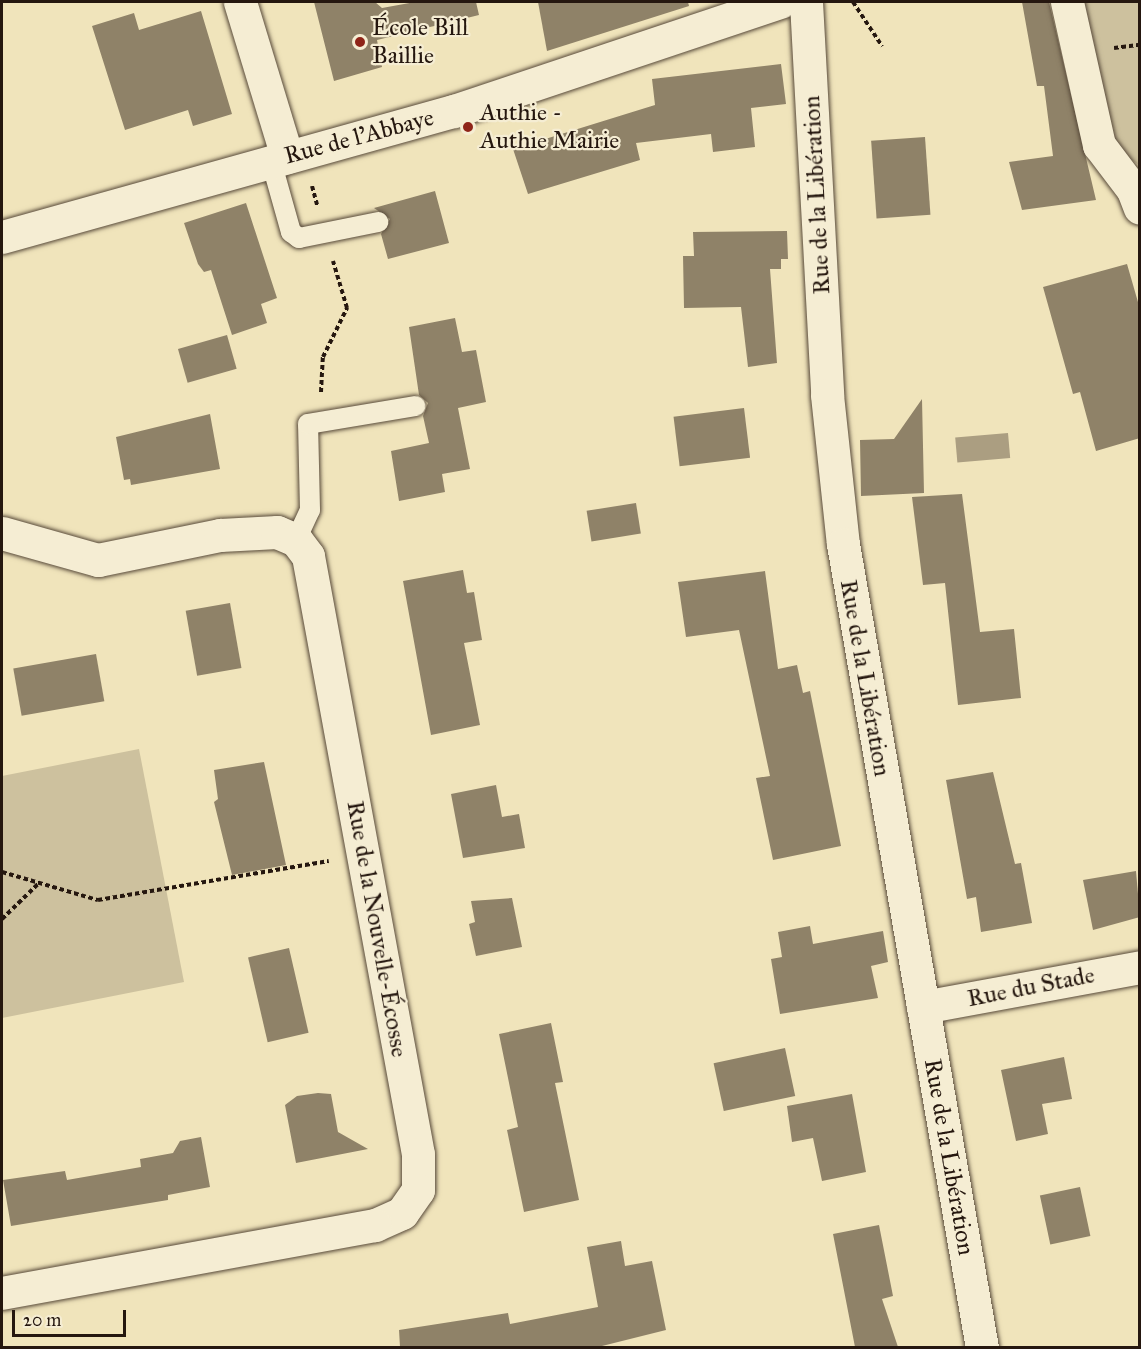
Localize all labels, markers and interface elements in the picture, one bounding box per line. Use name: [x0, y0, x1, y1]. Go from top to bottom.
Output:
place label: École Bill Baillie: [372, 14, 468, 70]
marker: École Bill Baillie: [353, 35, 367, 49]
street label: Rue de la Libération: [797, 95, 837, 295]
place label: Authie - Authie Mairie: [480, 99, 619, 155]
street label: Rue de l'Abbaye: [281, 103, 437, 171]
marker: Authie - Authie Mairie: [461, 120, 475, 134]
street label: Rue de la Libération: [834, 578, 896, 778]
street label: Rue de la Nouvelle-Écosse: [340, 799, 414, 1059]
street label: Rue du Stade: [965, 961, 1097, 1013]
street label: Rue de la Libération: [918, 1057, 980, 1257]
scale bar: [15, 1298, 129, 1336]
text: 20 m: [23, 1309, 61, 1331]

